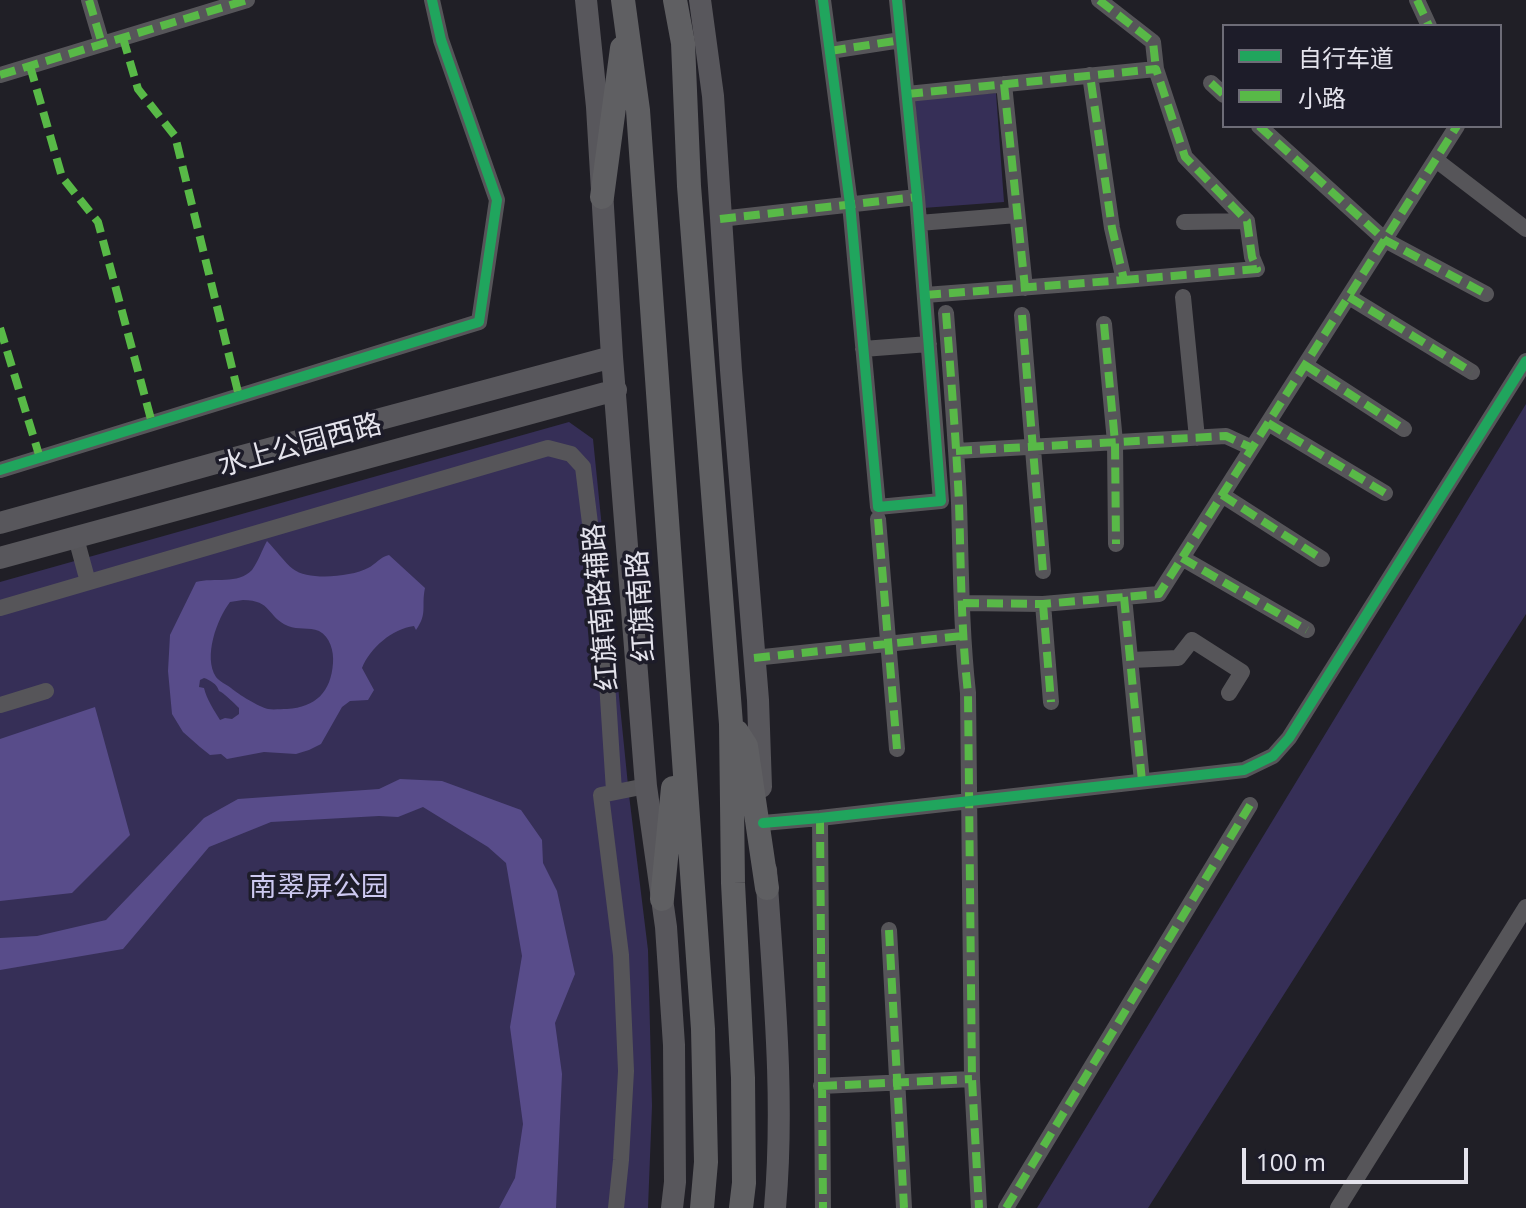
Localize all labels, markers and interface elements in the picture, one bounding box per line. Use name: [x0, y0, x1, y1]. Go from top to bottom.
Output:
legend: [1222, 24, 1502, 128]
text: 自行车道: [1298, 41, 1394, 74]
text: 小路: [1298, 81, 1346, 114]
street label: 水上公园西路: [215, 408, 385, 484]
street label: 红旗南路辅路: [578, 522, 626, 692]
street label: 红旗南路: [621, 549, 663, 663]
park label: 南翠屏公园: [249, 871, 389, 905]
scale bar: [1246, 1132, 1472, 1182]
text: 100 m: [1256, 1145, 1326, 1178]

